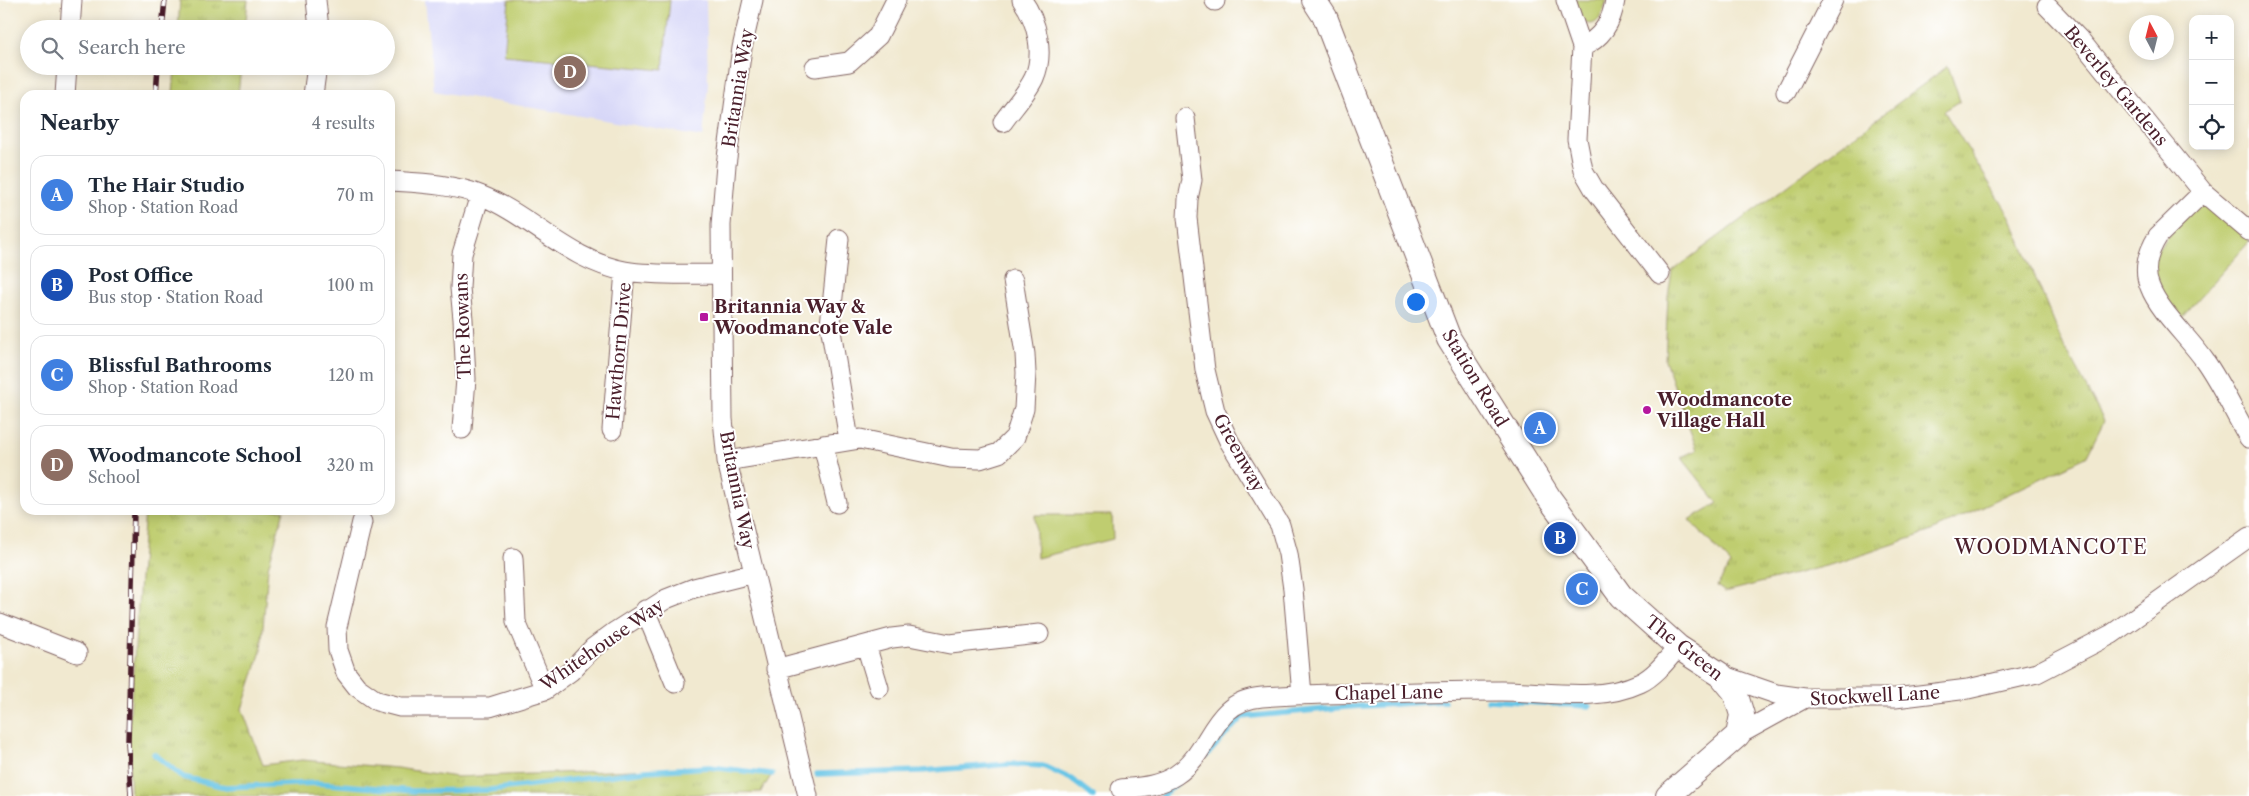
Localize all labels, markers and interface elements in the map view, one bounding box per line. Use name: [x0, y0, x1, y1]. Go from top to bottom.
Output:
north arrow: [2129, 15, 2174, 60]
map controls: [2189, 15, 2234, 150]
button: +: [2189, 15, 2234, 60]
search box: [20, 20, 395, 75]
street label: Beverley Gardens: [2059, 21, 2173, 151]
street label: Britannia Way: [718, 26, 758, 149]
icon: search: [38, 34, 66, 62]
text: Search here: [78, 36, 186, 59]
pin: D: [554, 53, 586, 91]
button: −: [2189, 60, 2234, 105]
button: locate: [2189, 105, 2234, 150]
text: Nearby: [40, 110, 119, 135]
text: 4 results: [312, 113, 375, 133]
text: The Hair Studio: [88, 174, 245, 197]
text: A: [51, 185, 63, 205]
text: 70 m: [337, 185, 374, 205]
text: Shop · Station Road: [88, 197, 238, 217]
text: Post Office: [88, 264, 193, 287]
street label: The Rowans: [450, 273, 476, 379]
text: B: [51, 275, 63, 295]
text: 100 m: [328, 275, 374, 295]
street label: Hawthorn Drive: [602, 281, 636, 421]
text: Bus stop · Station Road: [88, 287, 263, 307]
your location: [1403, 289, 1429, 315]
place label: Britannia Way & Woodmancote Vale: [713, 296, 893, 339]
marker: Britannia Way & Woodmancote Vale: [698, 311, 710, 323]
street label: Station Road: [1437, 325, 1513, 431]
text: Blissful Bathrooms: [88, 354, 272, 377]
text: C: [51, 365, 63, 385]
text: 120 m: [329, 365, 374, 385]
text: Shop · Station Road: [88, 377, 238, 397]
place label: Woodmancote Village Hall: [1656, 389, 1792, 432]
marker: Woodmancote Village Hall: [1641, 404, 1653, 416]
pin: A: [1524, 409, 1556, 447]
street label: Greenway: [1208, 410, 1270, 497]
street label: Britannia Way: [715, 429, 759, 552]
text: Woodmancote School: [88, 444, 302, 467]
text: D: [50, 455, 64, 475]
text: 320 m: [327, 455, 374, 475]
text: School: [88, 467, 140, 487]
pin: B: [1544, 519, 1576, 557]
district label: WOODMANCOTE: [1953, 535, 2148, 559]
pin: C: [1566, 570, 1598, 608]
street label: Whitehouse Way: [535, 594, 669, 696]
street label: The Green: [1641, 611, 1727, 685]
street label: Chapel Lane: [1335, 681, 1443, 705]
street label: Stockwell Lane: [1809, 682, 1941, 710]

